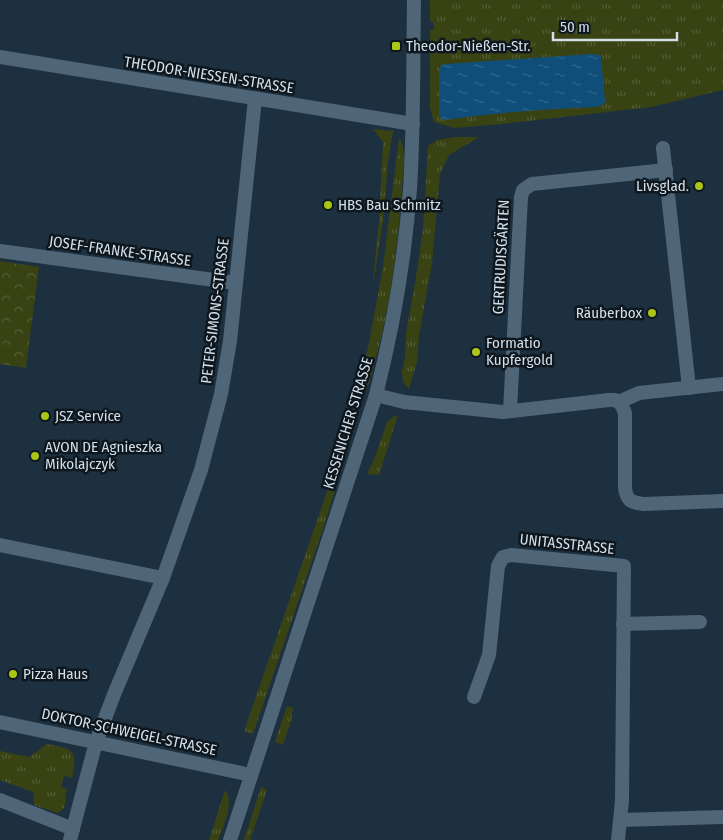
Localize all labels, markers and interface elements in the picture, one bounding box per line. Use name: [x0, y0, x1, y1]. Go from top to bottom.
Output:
scale bar: [553, 10, 677, 42]
text: 50 m: [560, 18, 590, 36]
place label: Theodor-Nießen-Str.: [406, 37, 531, 55]
marker: Theodor-Nießen-Str.: [390, 40, 402, 52]
street label: THEODOR-NIESSEN-STRASSE: [123, 53, 295, 97]
place label: Livsglad.: [636, 177, 689, 195]
marker: Livsglad.: [693, 180, 705, 192]
place label: HBS Bau Schmitz: [338, 196, 441, 214]
marker: HBS Bau Schmitz: [322, 199, 334, 211]
street label: GERTRUDISGÄRTEN: [489, 199, 513, 315]
street label: JOSEF-FRANKE-STRASSE: [48, 232, 192, 270]
street label: PETER-SIMONS-STRASSE: [197, 237, 233, 385]
place label: Räuberbox: [576, 304, 642, 322]
marker: Räuberbox: [646, 307, 658, 319]
place label: Formatio Kupfergold: [486, 334, 553, 369]
marker: Formatio Kupfergold: [470, 346, 482, 358]
street label: KESSENICHER STRASSE: [319, 355, 377, 491]
place label: JSZ Service: [55, 407, 121, 425]
marker: JSZ Service: [39, 410, 51, 422]
place label: AVON DE Agnieszka Mikolajczyk: [45, 438, 162, 473]
marker: AVON DE Agnieszka Mikolajczyk: [29, 450, 41, 462]
street label: UNITASSTRASSE: [519, 530, 615, 558]
place label: Pizza Haus: [23, 665, 88, 683]
marker: Pizza Haus: [7, 668, 19, 680]
street label: DOKTOR-SCHWEIGEL-STRASSE: [40, 705, 218, 759]

